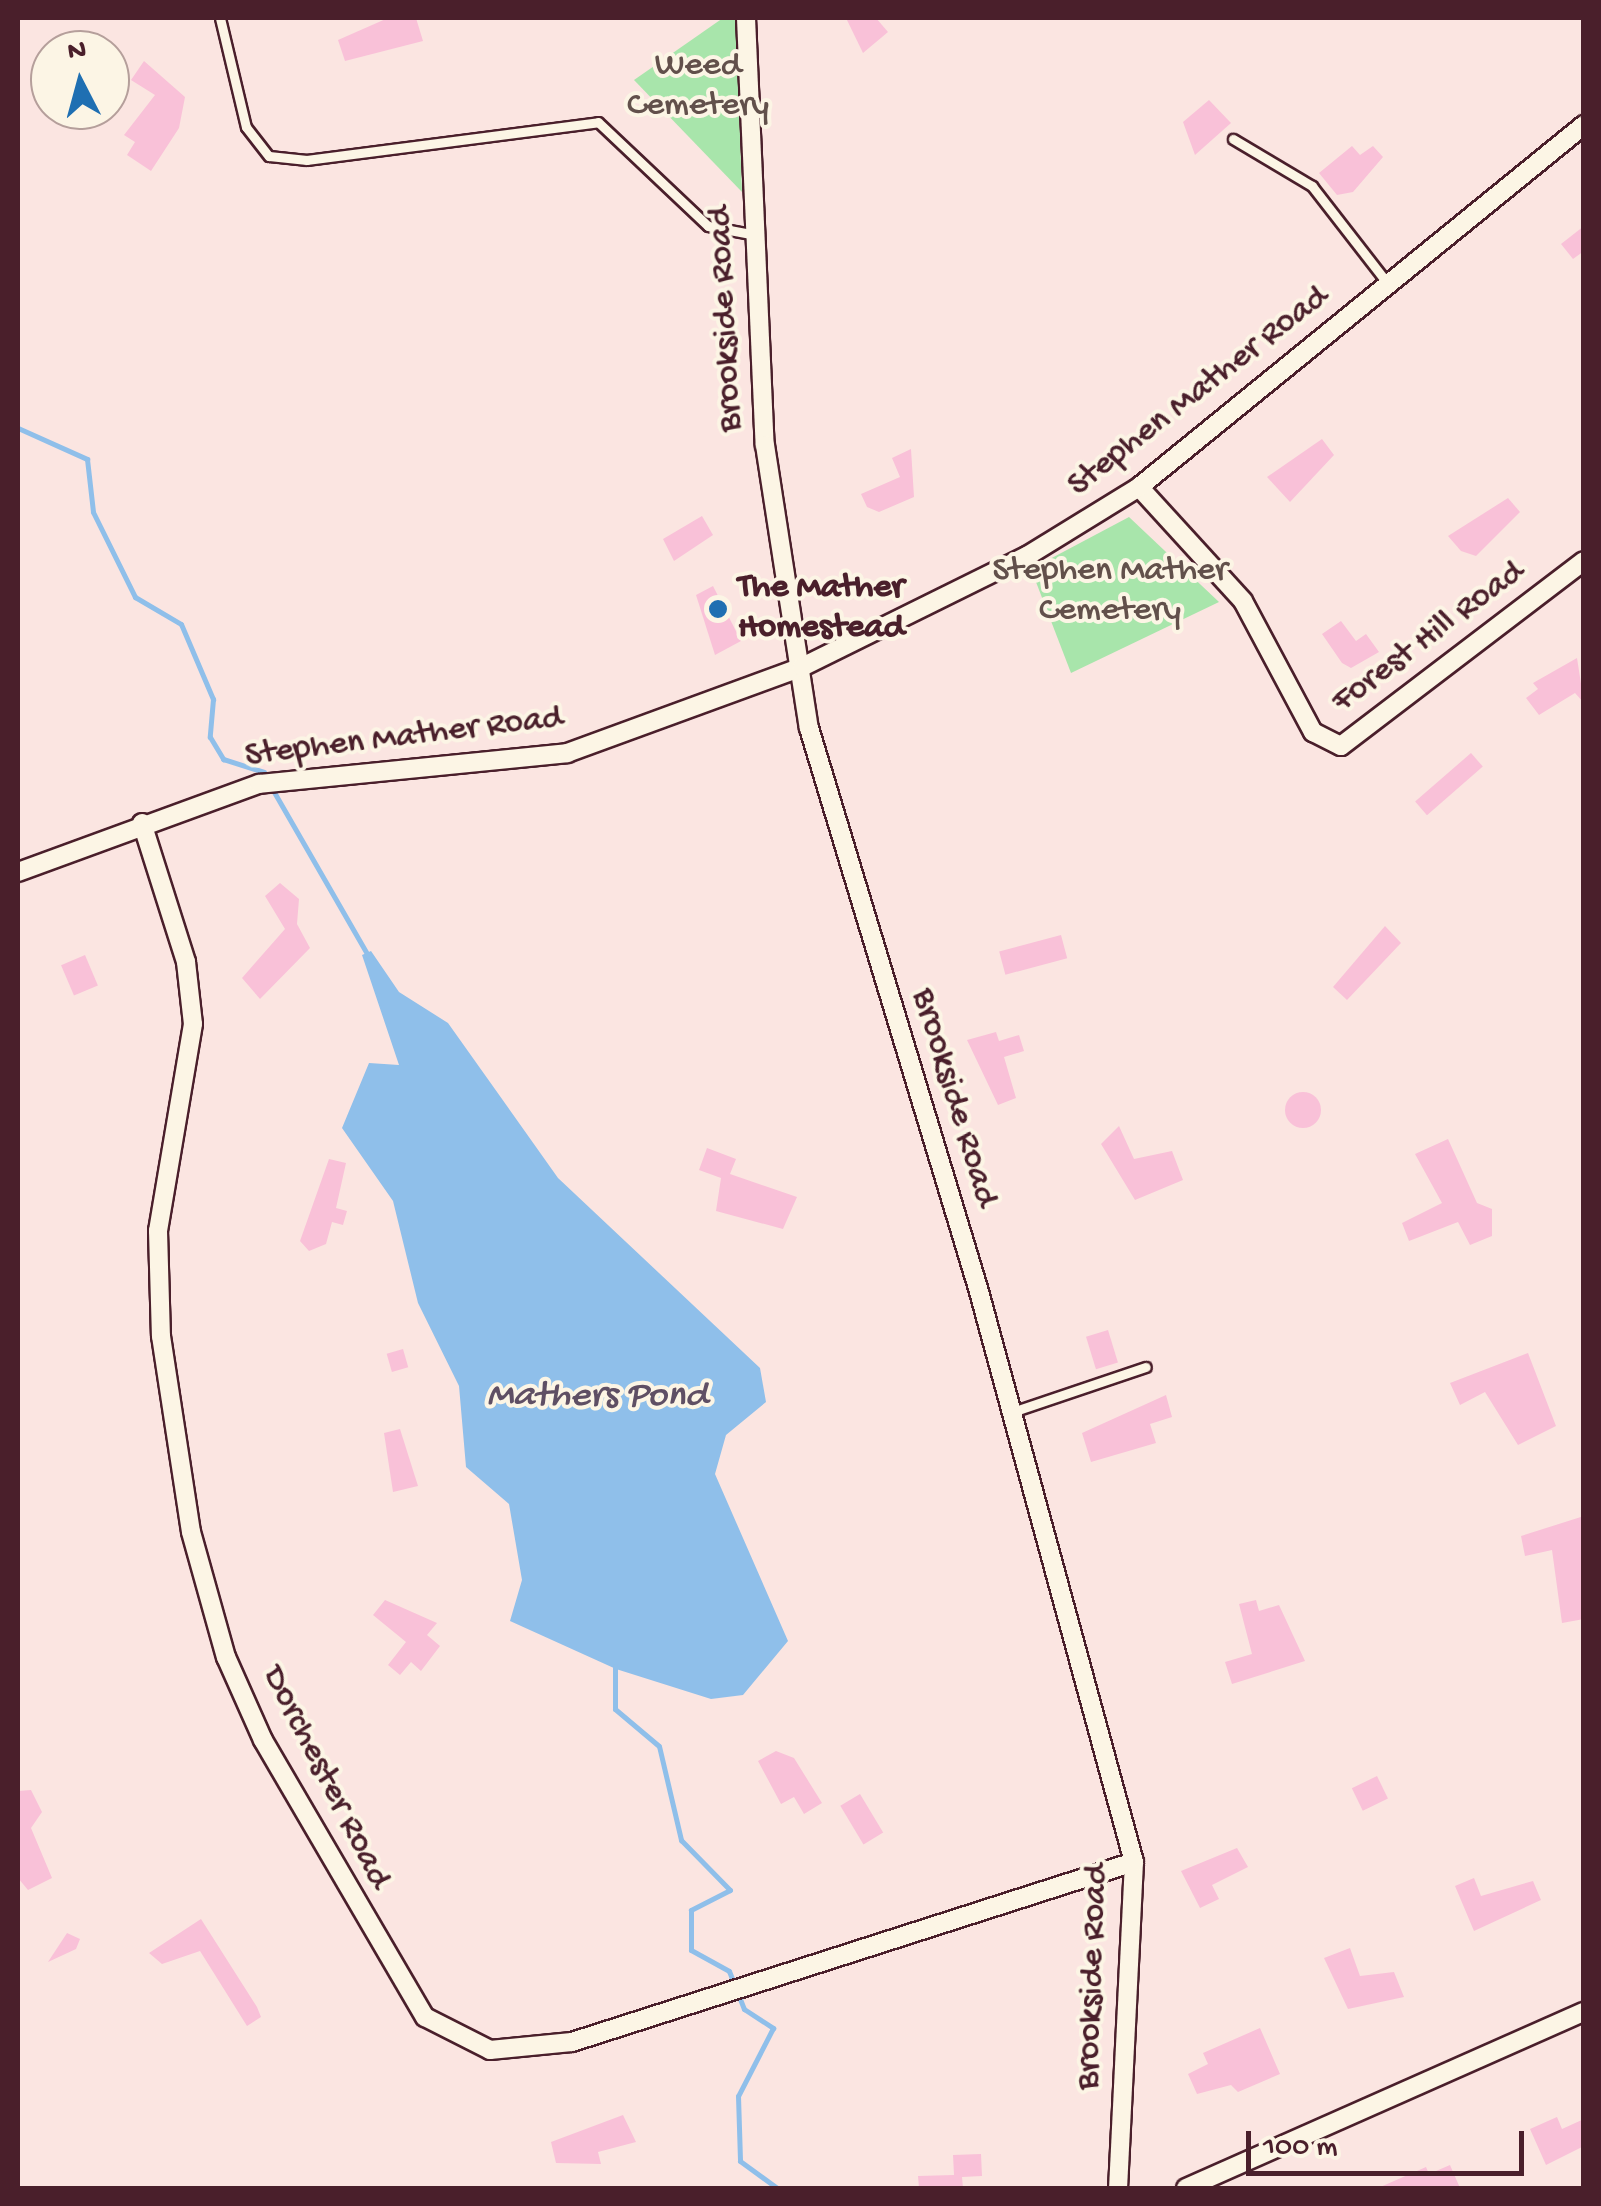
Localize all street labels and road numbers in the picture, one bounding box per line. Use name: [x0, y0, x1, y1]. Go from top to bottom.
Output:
street label: Brookside Road: [700, 205, 754, 433]
street label: Stephen Mather Road: [1060, 277, 1338, 507]
street label: Forest Hill Road: [1325, 552, 1533, 724]
street label: Stephen Mather Road: [243, 698, 565, 778]
street label: Brookside Road: [900, 984, 1006, 1212]
street label: Dorchester Road: [251, 1660, 399, 1896]
street label: Brookside Road: [1069, 1863, 1119, 2091]

